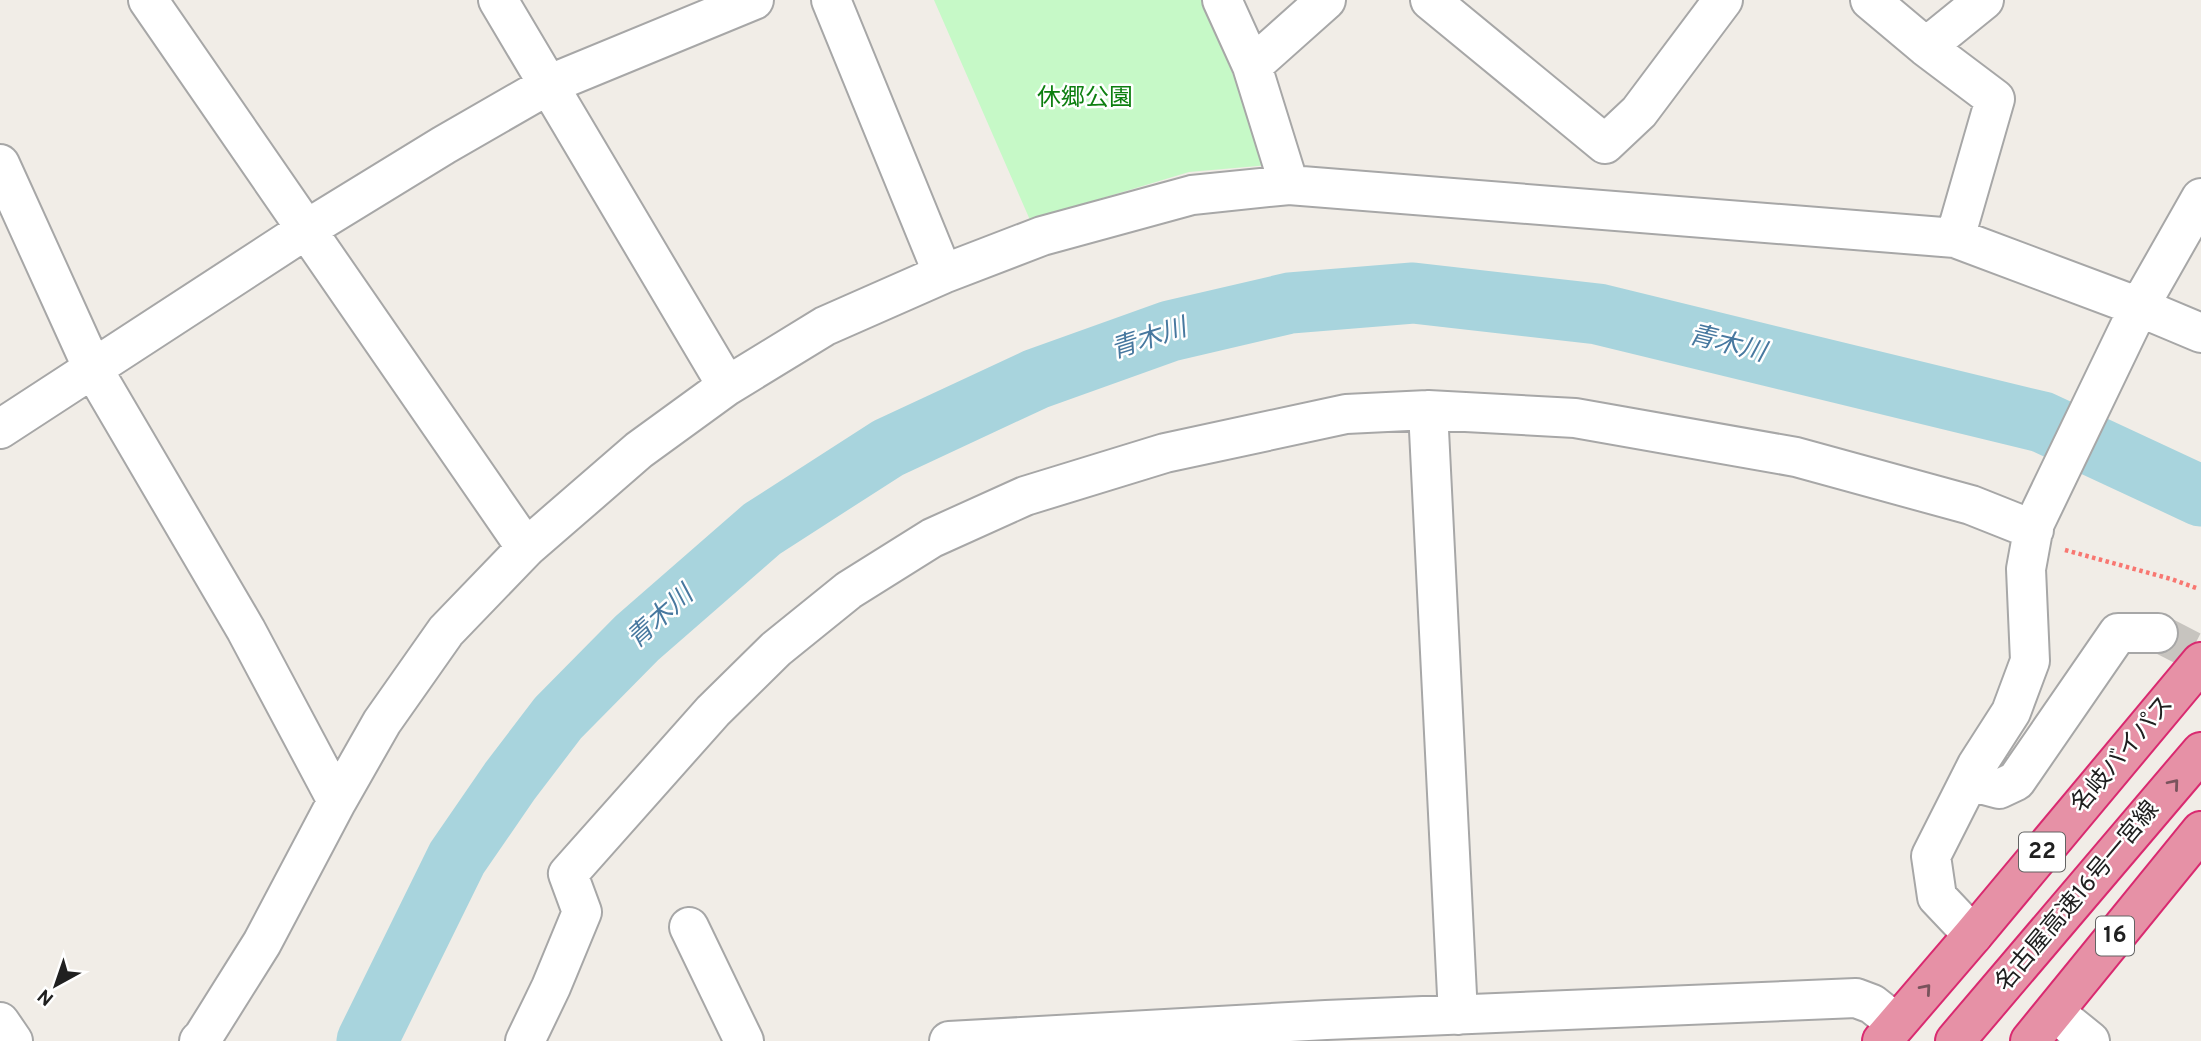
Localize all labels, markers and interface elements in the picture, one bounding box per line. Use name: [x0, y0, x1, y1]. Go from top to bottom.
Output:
park label: 休郷公園: [1037, 84, 1133, 114]
water label: 青木川: [1107, 311, 1194, 368]
water label: 青木川: [1685, 320, 1772, 371]
water label: 青木川: [621, 578, 703, 656]
street label: 名岐バイパス: [2065, 690, 2181, 820]
one-way arrow: [2166, 779, 2178, 792]
street label: 名古屋高速16号一宮線: [1990, 796, 2166, 998]
road number: 22: [2019, 832, 2065, 872]
road number: 16: [2096, 917, 2134, 956]
north arrow: [21, 950, 91, 1020]
text: N: [33, 983, 59, 1010]
one-way arrow: [1918, 984, 1930, 997]

